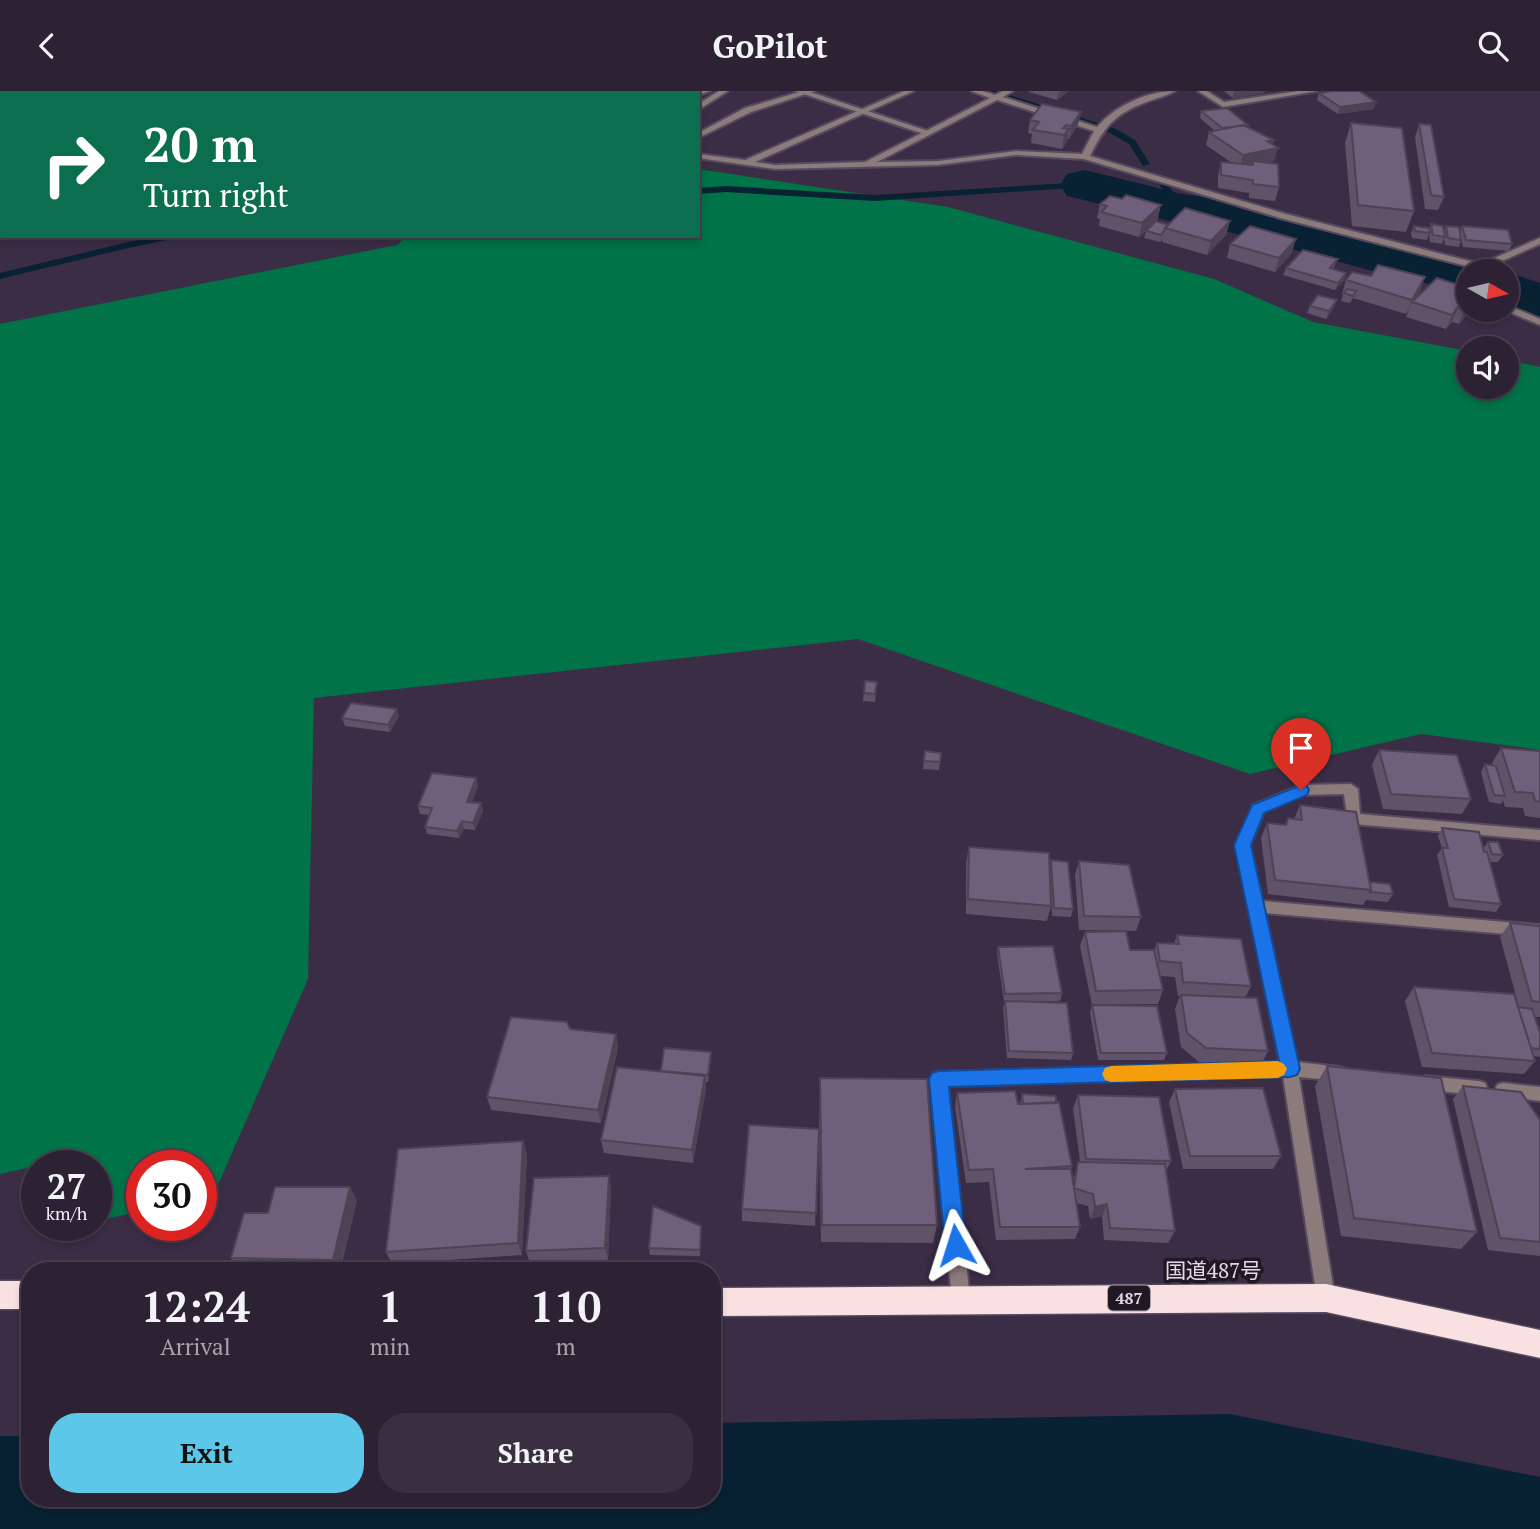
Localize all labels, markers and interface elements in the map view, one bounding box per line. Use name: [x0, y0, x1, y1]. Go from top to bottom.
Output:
text: GoPilot: [712, 25, 828, 67]
icon: back: [28, 27, 66, 65]
icon: search: [1474, 27, 1512, 65]
text: 20 m: [143, 111, 257, 176]
icon: right: [28, 119, 119, 210]
text: Turn right: [143, 174, 289, 216]
north arrow: [1456, 259, 1519, 322]
map controls: [1456, 259, 1519, 399]
button: sound: [1456, 336, 1519, 399]
pin: [1271, 718, 1331, 790]
icon: arrive: [1282, 729, 1320, 767]
speed limit sign: 30: [126, 1150, 217, 1241]
text: 27: [47, 1163, 86, 1209]
text: km/h: [46, 1201, 87, 1225]
position arrow: [919, 1208, 993, 1282]
street label: 国道487号: [1165, 1256, 1261, 1284]
text: 12:24: [141, 1278, 250, 1334]
text: 1: [378, 1278, 402, 1334]
text: 110: [530, 1278, 601, 1334]
road number: 487: [1108, 1285, 1150, 1310]
text: Arrival: [160, 1331, 231, 1362]
text: min: [370, 1331, 410, 1362]
text: m: [556, 1331, 576, 1362]
button: Exit: [49, 1413, 364, 1493]
button: Share: [378, 1413, 693, 1493]

